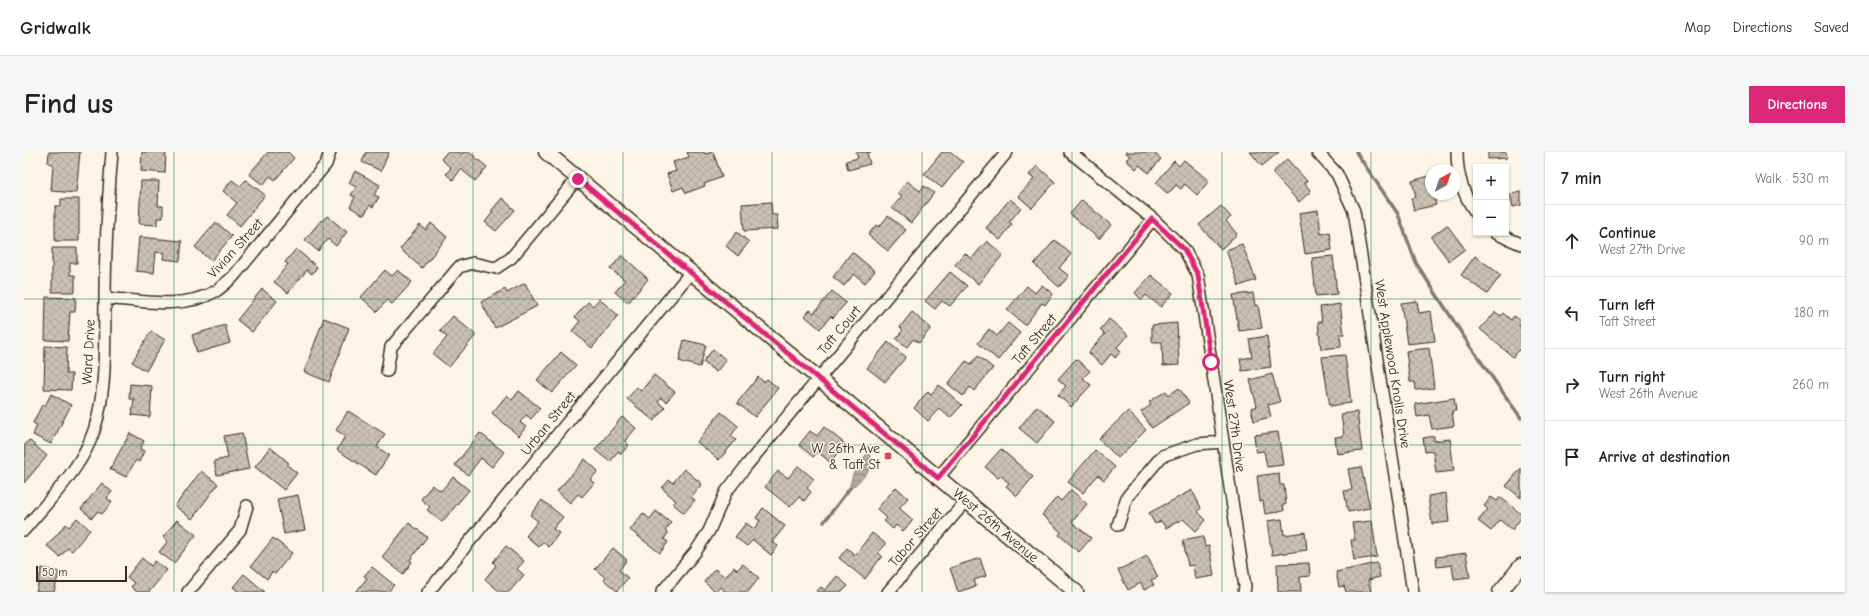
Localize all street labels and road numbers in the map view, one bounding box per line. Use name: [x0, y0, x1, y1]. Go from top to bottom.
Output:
street label: Vivian Street: [204, 214, 267, 282]
street label: West Applewood Knolls Drive: [1371, 279, 1414, 450]
street label: Taft Court: [814, 302, 865, 358]
street label: Taft Street: [1008, 310, 1061, 368]
street label: Ward Drive: [78, 319, 99, 385]
street label: West 27th Drive: [1220, 379, 1249, 473]
street label: Urban Street: [517, 387, 580, 459]
street label: West 26th Avenue: [949, 485, 1042, 566]
street label: Tabor Street: [885, 503, 947, 571]

